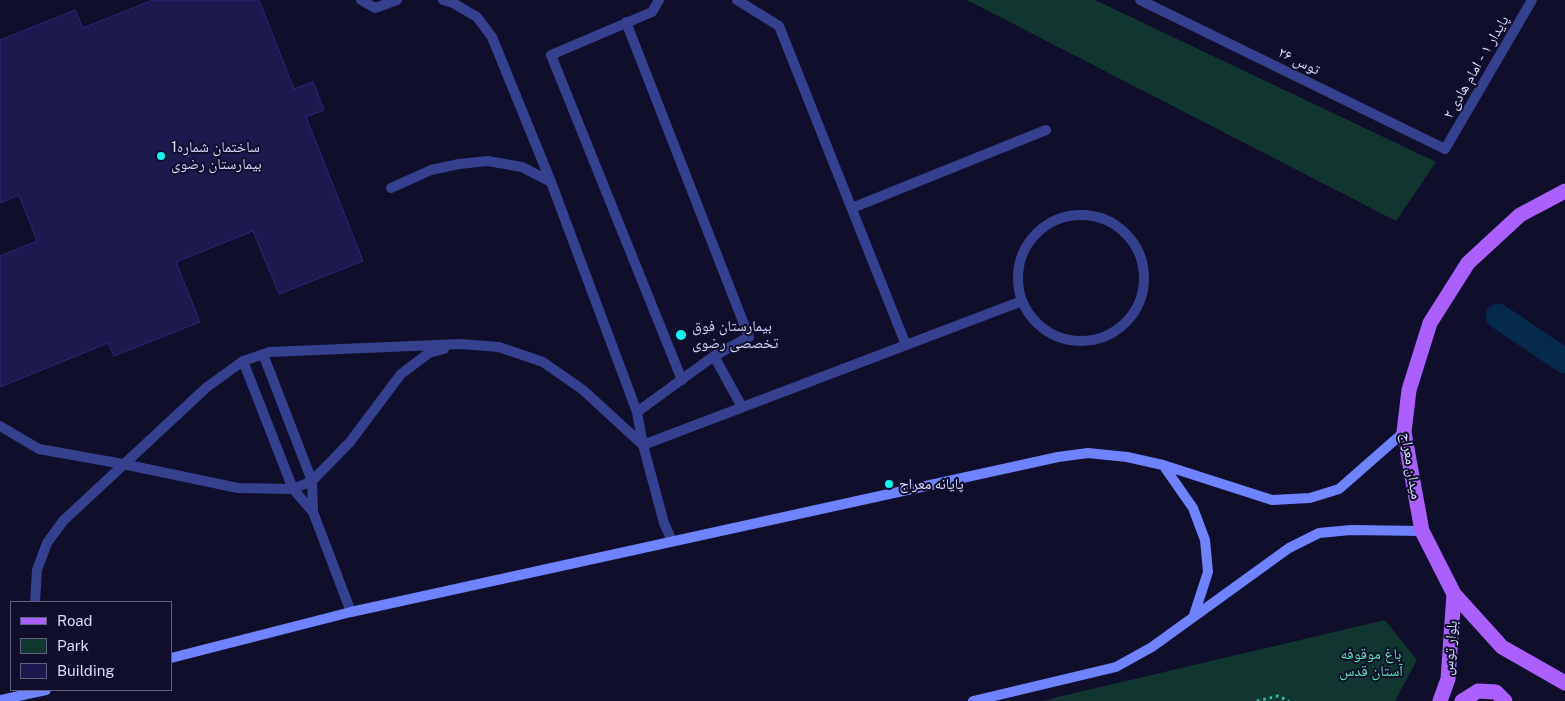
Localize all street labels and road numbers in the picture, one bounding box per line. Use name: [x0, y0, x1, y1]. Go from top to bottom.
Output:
street label: پایدار ۱ - امام هادی ۲: [1439, 12, 1513, 122]
street label: توس ۲۶: [1275, 43, 1323, 79]
street label: میدان معراج: [1397, 431, 1425, 501]
street label: بلوار توس: [1439, 620, 1461, 676]

